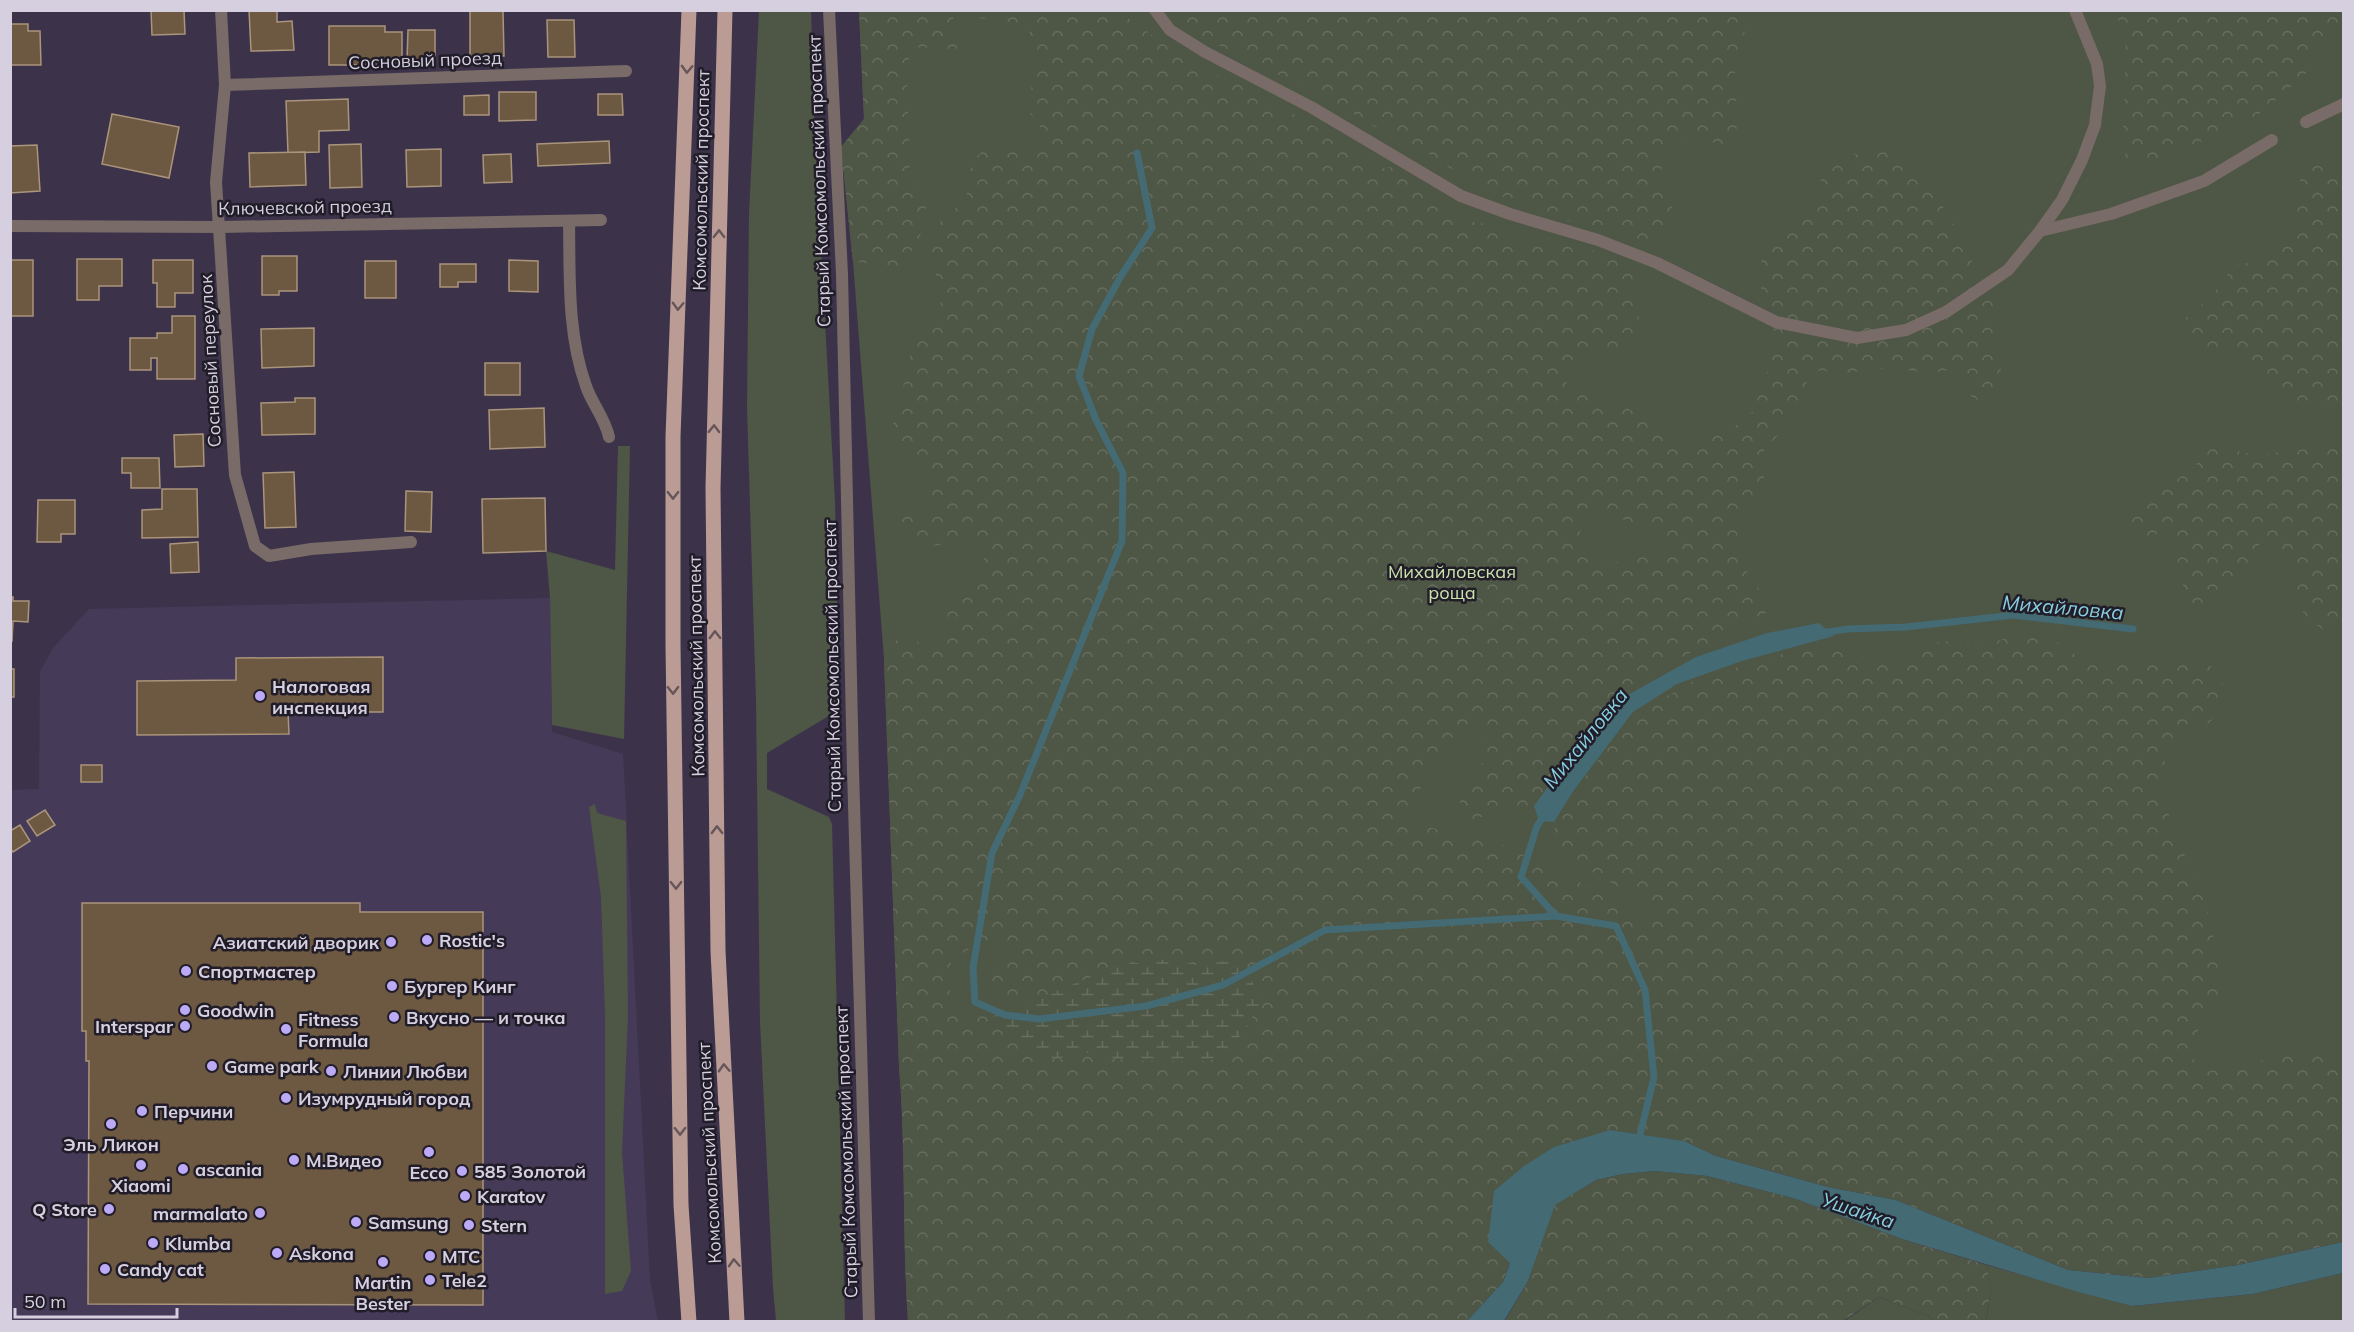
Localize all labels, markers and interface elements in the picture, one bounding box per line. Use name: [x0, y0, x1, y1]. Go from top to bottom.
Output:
street label: Старый Комсомольский проспект: [802, 34, 836, 328]
street label: Сосновый проезд: [348, 46, 502, 74]
one-way arrow: [680, 64, 693, 73]
street label: Комсомольский проспект: [688, 68, 714, 291]
street label: Ключевской проезд: [218, 194, 392, 220]
one-way arrow: [713, 230, 726, 239]
street label: Сосновый переулок: [194, 274, 226, 448]
one-way arrow: [672, 301, 684, 310]
one-way arrow: [708, 425, 721, 434]
one-way arrow: [667, 491, 679, 500]
street label: Старый Комсомольский проспект: [818, 519, 846, 812]
street label: Комсомольский проспект: [683, 554, 709, 777]
park label: Михайловская роща: [1388, 560, 1516, 604]
water label: Михайловка: [2001, 589, 2125, 625]
one-way arrow: [709, 630, 721, 639]
place label: Налоговая инспекция: [272, 675, 371, 719]
water label: Михайловка: [1537, 683, 1633, 793]
one-way arrow: [667, 686, 679, 695]
marker: Налоговая инспекция: [253, 689, 267, 703]
one-way arrow: [711, 825, 723, 834]
one-way arrow: [669, 881, 682, 890]
place label: Rostic's: [439, 929, 505, 952]
place label: Азиатский дворик: [213, 931, 380, 954]
marker: Rostic's: [420, 933, 434, 947]
marker: Азиатский дворик: [384, 935, 398, 949]
place label: Спортмастер: [198, 960, 316, 983]
marker: Спортмастер: [179, 964, 193, 978]
place label: Бургер Кинг: [404, 975, 516, 998]
marker: Бургер Кинг: [385, 979, 399, 993]
place label: Goodwin: [197, 999, 274, 1022]
marker: Goodwin: [178, 1003, 192, 1017]
street label: Старый Комсомольский проспект: [829, 1005, 863, 1299]
place label: Вкусно — и точка: [406, 1006, 566, 1029]
place label: Fitness Formula: [298, 1008, 368, 1052]
marker: Вкусно — и точка: [387, 1010, 401, 1024]
place label: Interspar: [95, 1015, 174, 1038]
marker: Interspar: [178, 1019, 192, 1033]
marker: Fitness Formula: [279, 1022, 293, 1036]
street label: Комсомольский проспект: [692, 1041, 726, 1264]
place label: Game park: [224, 1055, 320, 1078]
marker: Game park: [205, 1059, 219, 1073]
place label: Линии Любви: [343, 1060, 468, 1083]
marker: Линии Любви: [324, 1064, 338, 1078]
one-way arrow: [718, 1064, 731, 1073]
place label: Изумрудный город: [298, 1087, 471, 1110]
marker: Изумрудный город: [279, 1091, 293, 1105]
place label: Перчини: [154, 1100, 233, 1123]
marker: Перчини: [135, 1104, 149, 1118]
marker: Эль Ликон: [104, 1117, 118, 1131]
one-way arrow: [674, 1127, 686, 1136]
place label: Эль Ликон: [63, 1133, 159, 1156]
marker: Ecco: [422, 1145, 436, 1159]
place label: М.Видео: [306, 1149, 382, 1172]
marker: М.Видео: [287, 1153, 301, 1167]
marker: Xiaomi: [134, 1158, 148, 1172]
place label: ascania: [195, 1158, 262, 1181]
place label: 585 Золотой: [474, 1160, 586, 1183]
place label: Ecco: [409, 1161, 449, 1184]
marker: ascania: [176, 1162, 190, 1176]
marker: 585 Золотой: [455, 1164, 469, 1178]
place label: Xiaomi: [110, 1174, 171, 1197]
place label: Karatov: [477, 1185, 545, 1208]
water label: Ушайка: [1818, 1186, 1898, 1234]
marker: Karatov: [458, 1189, 472, 1203]
place label: Q Store: [32, 1198, 97, 1221]
marker: Q Store: [102, 1202, 116, 1216]
place label: marmalato: [153, 1202, 248, 1225]
marker: marmalato: [253, 1206, 267, 1220]
place label: Samsung: [368, 1211, 449, 1234]
place label: Stern: [481, 1214, 527, 1237]
marker: Samsung: [349, 1215, 363, 1229]
marker: Stern: [462, 1218, 476, 1232]
place label: Klumba: [165, 1232, 231, 1255]
marker: Klumba: [146, 1236, 160, 1250]
place label: Askona: [289, 1242, 354, 1265]
place label: МТС: [442, 1245, 480, 1268]
marker: Askona: [270, 1246, 284, 1260]
marker: МТС: [423, 1249, 437, 1263]
marker: Martin Bester: [376, 1255, 390, 1269]
place label: Candy cat: [117, 1258, 204, 1281]
one-way arrow: [728, 1259, 741, 1268]
marker: Candy cat: [98, 1262, 112, 1276]
place label: Tele2: [442, 1269, 487, 1292]
place label: Martin Bester: [355, 1271, 411, 1315]
marker: Tele2: [423, 1273, 437, 1287]
scale bar: [15, 1281, 177, 1319]
text: 50 m: [24, 1290, 66, 1313]

